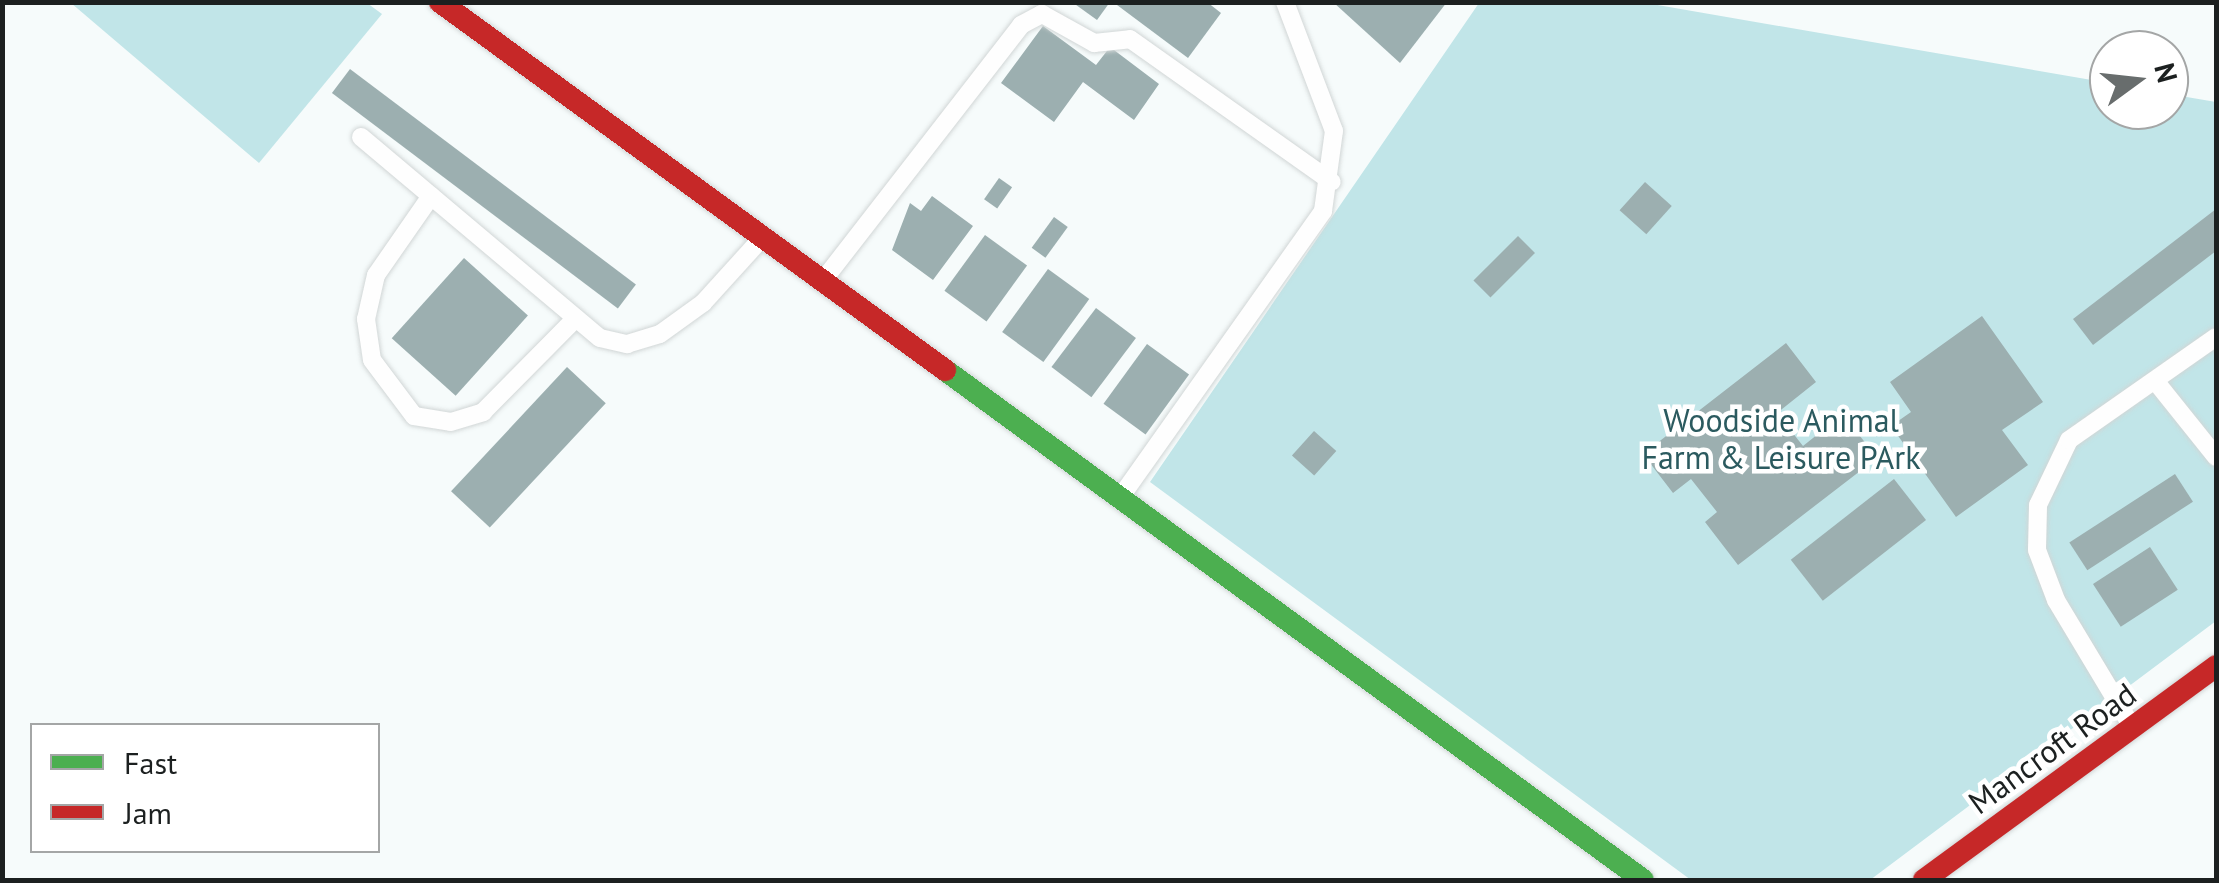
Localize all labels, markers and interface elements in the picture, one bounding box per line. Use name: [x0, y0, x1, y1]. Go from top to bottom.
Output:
north arrow: [2089, 30, 2189, 130]
text: N: [2146, 59, 2187, 86]
park label: Woodside Animal Farm & Leisure PArk: [1641, 402, 1921, 477]
street label: Mancroft Road: [1961, 674, 2143, 822]
legend: [30, 723, 380, 853]
text: Fast: [124, 743, 177, 782]
text: Jam: [124, 793, 172, 832]

